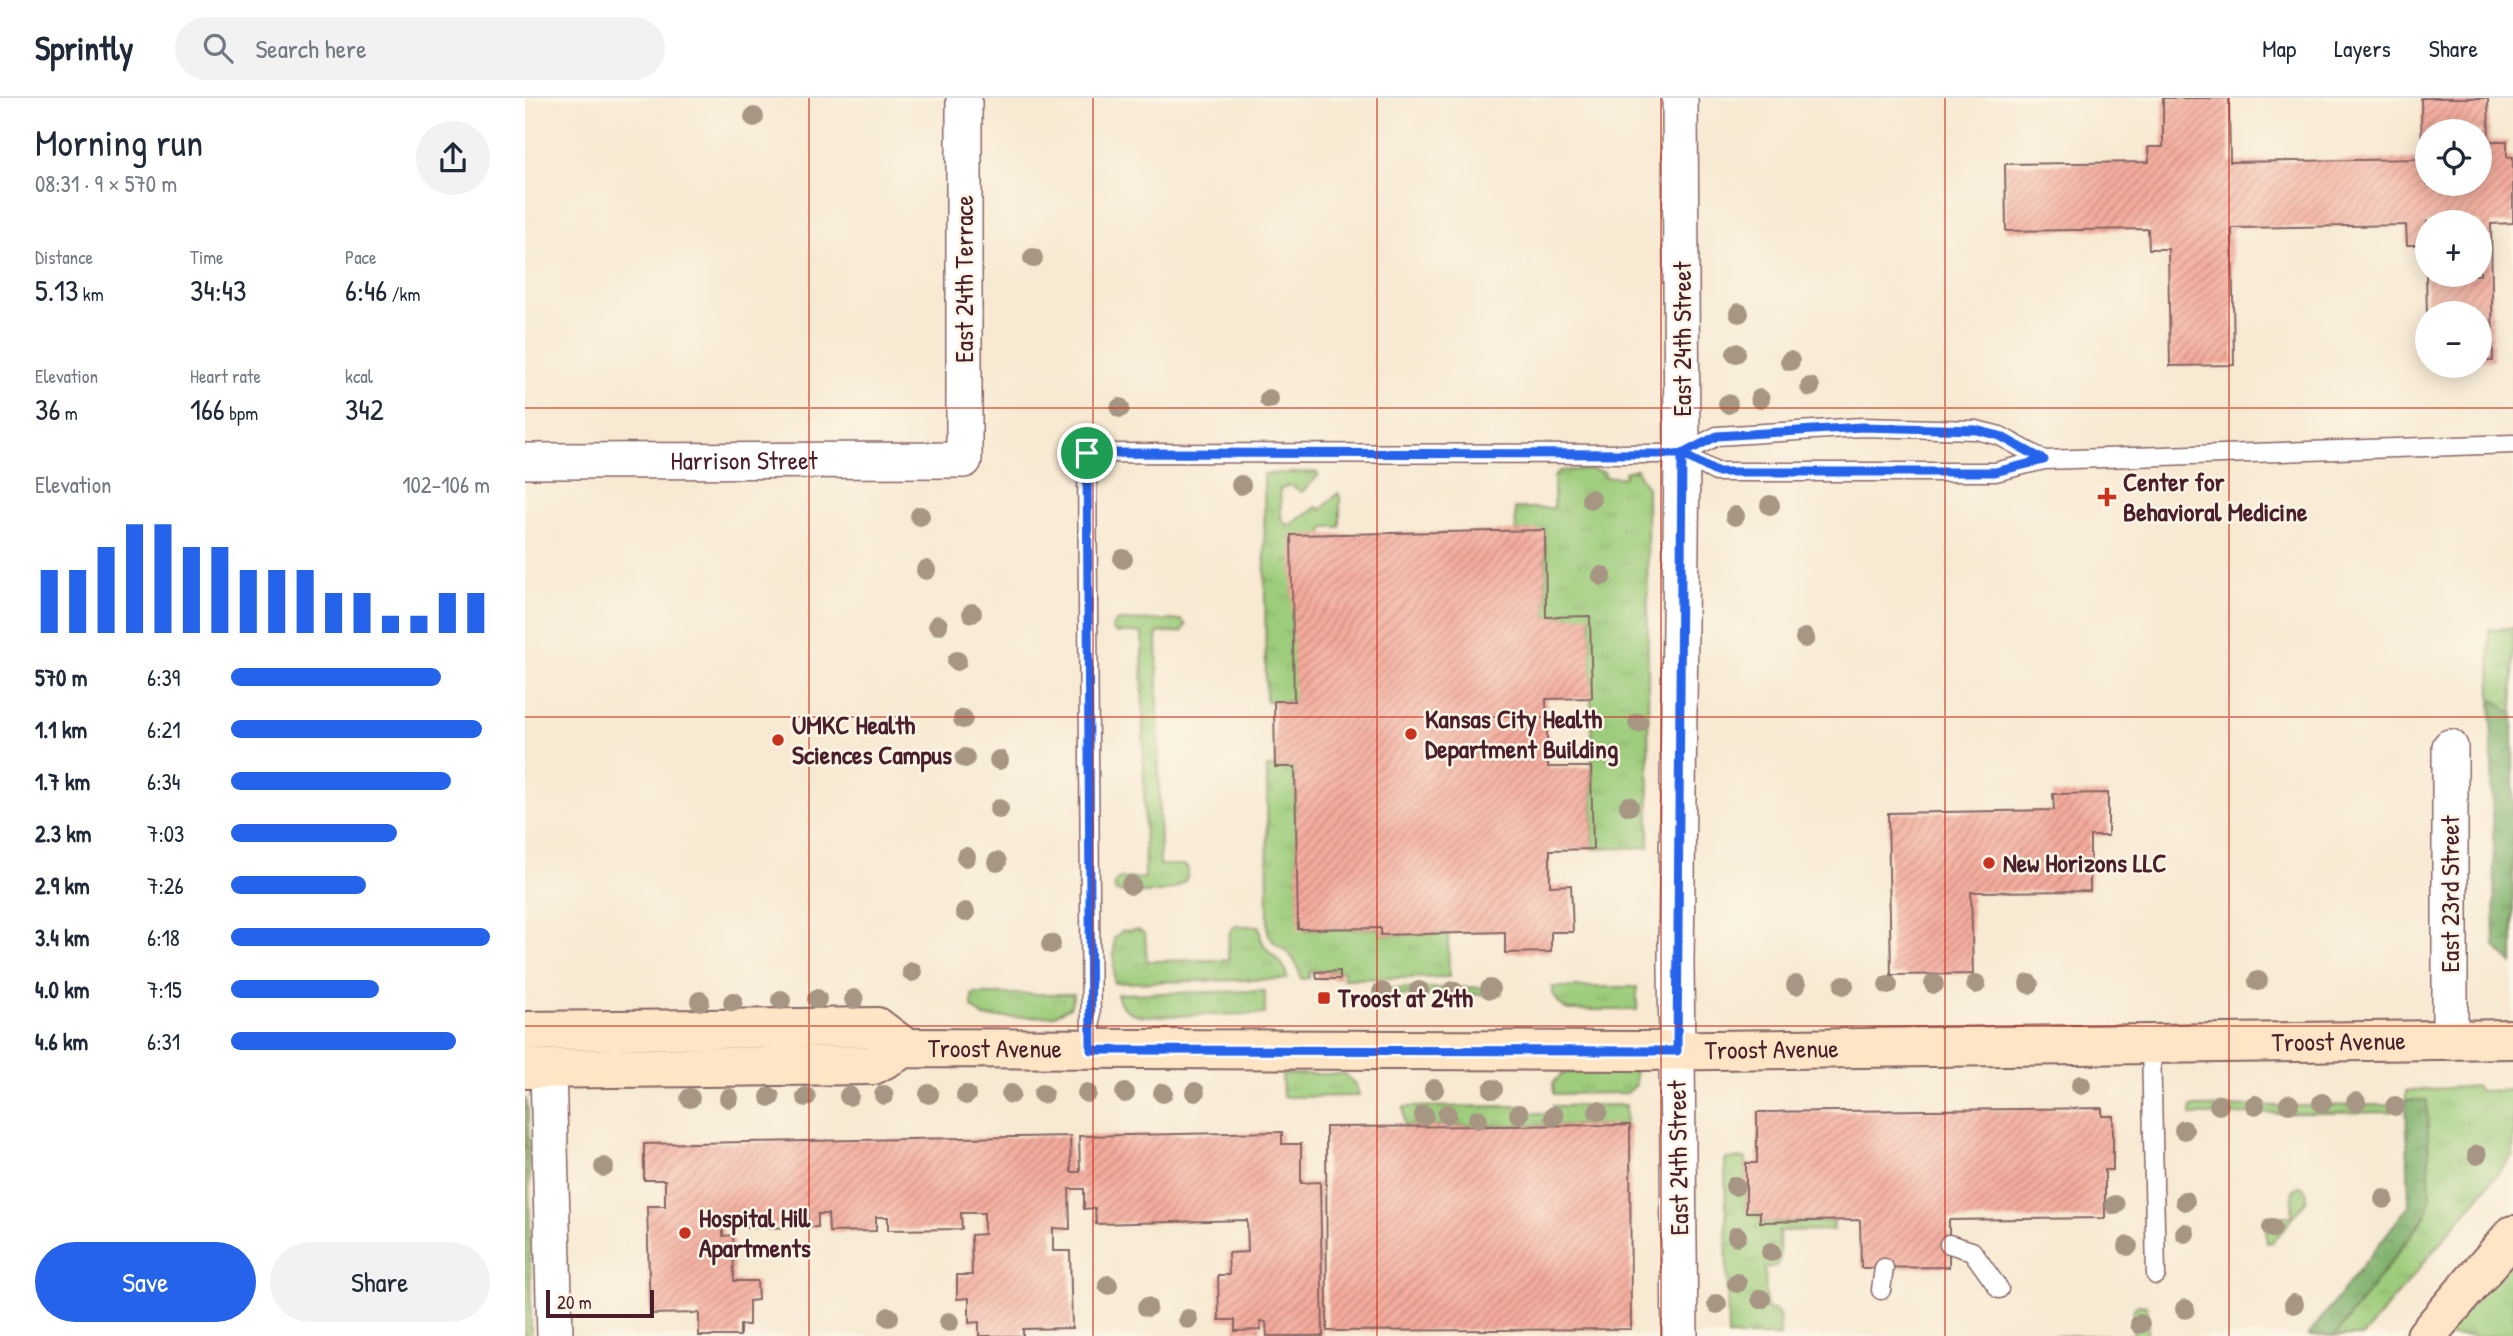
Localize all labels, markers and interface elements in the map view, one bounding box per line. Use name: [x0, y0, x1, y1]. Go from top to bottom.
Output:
search box: [175, 17, 665, 80]
text: Sprintly: [35, 26, 133, 70]
icon: search: [199, 29, 237, 67]
text: Search here: [255, 31, 366, 66]
text: Map: [2262, 32, 2296, 64]
text: Layers: [2334, 32, 2391, 64]
text: Share: [2429, 32, 2478, 64]
text: Morning run: [35, 116, 203, 168]
map controls: [2415, 119, 2492, 378]
button: locate: [2415, 119, 2492, 196]
button: share: [416, 121, 490, 195]
text: 08:31 · 9 × 570 m: [35, 168, 177, 199]
street label: East 24th Terrace: [946, 195, 981, 363]
button: +: [2415, 210, 2492, 287]
text: Distance: [35, 244, 93, 270]
text: Time: [190, 244, 224, 270]
text: Pace: [345, 244, 377, 270]
street label: East 24th Street: [1664, 260, 1699, 416]
text: 5.13: [35, 270, 78, 310]
text: 34:43: [190, 270, 246, 310]
text: 6:46: [345, 270, 387, 310]
text: km: [78, 281, 104, 307]
text: /km: [387, 281, 420, 307]
button: −: [2415, 301, 2492, 378]
text: Elevation: [35, 363, 98, 389]
text: Heart rate: [190, 363, 261, 389]
text: kcal: [345, 363, 373, 389]
text: 36: [35, 389, 60, 429]
text: 166: [190, 389, 225, 429]
text: 342: [345, 389, 384, 429]
text: m: [60, 400, 78, 426]
text: bpm: [225, 400, 258, 426]
pin: [1057, 423, 1117, 483]
icon: arrive: [1068, 434, 1106, 472]
street label: Harrison Street: [670, 442, 819, 478]
place label: Center for Behavioral Medicine: [2123, 464, 2308, 529]
text: Elevation: [35, 469, 111, 500]
text: 102–106 m: [402, 469, 490, 500]
marker: Center for Behavioral Medicine: [2097, 487, 2117, 507]
text: 570 m: [35, 662, 87, 693]
text: 6:39: [147, 662, 180, 693]
place label: Kansas City Health Department Building: [1425, 701, 1619, 767]
place label: UMKC Health Sciences Campus: [792, 707, 952, 773]
text: 1.1 km: [35, 714, 87, 745]
text: 6:21: [147, 714, 181, 745]
marker: Kansas City Health Department Building: [1403, 726, 1419, 742]
marker: UMKC Health Sciences Campus: [770, 732, 786, 748]
text: 1.7 km: [35, 766, 90, 797]
text: 6:34: [147, 766, 180, 797]
street label: East 23rd Street: [2432, 814, 2467, 973]
text: 2.3 km: [35, 818, 91, 849]
text: 7:03: [147, 818, 184, 849]
place label: New Horizons LLC: [2003, 845, 2167, 880]
marker: New Horizons LLC: [1981, 855, 1997, 871]
text: 2.9 km: [35, 870, 90, 901]
text: 7:26: [147, 870, 184, 901]
text: 3.4 km: [35, 922, 89, 953]
text: 6:18: [147, 922, 180, 953]
text: 4.0 km: [35, 974, 89, 1005]
text: 7:15: [147, 974, 182, 1005]
place label: Troost at 24th: [1337, 980, 1473, 1015]
marker: Troost at 24th: [1316, 990, 1332, 1006]
street label: Troost Avenue: [2271, 1022, 2406, 1059]
text: 4.6 km: [35, 1026, 88, 1057]
text: 6:31: [147, 1026, 180, 1057]
street label: Troost Avenue: [928, 1030, 1062, 1066]
street label: Troost Avenue: [1704, 1030, 1839, 1067]
street label: East 24th Street: [1659, 1079, 1696, 1236]
place label: Hospital Hill Apartments: [699, 1200, 811, 1266]
marker: Hospital Hill Apartments: [677, 1225, 693, 1241]
button: Save: [35, 1242, 256, 1322]
button: Share: [270, 1242, 490, 1322]
scale bar: [546, 1287, 655, 1319]
text: 20 m: [557, 1289, 592, 1315]

